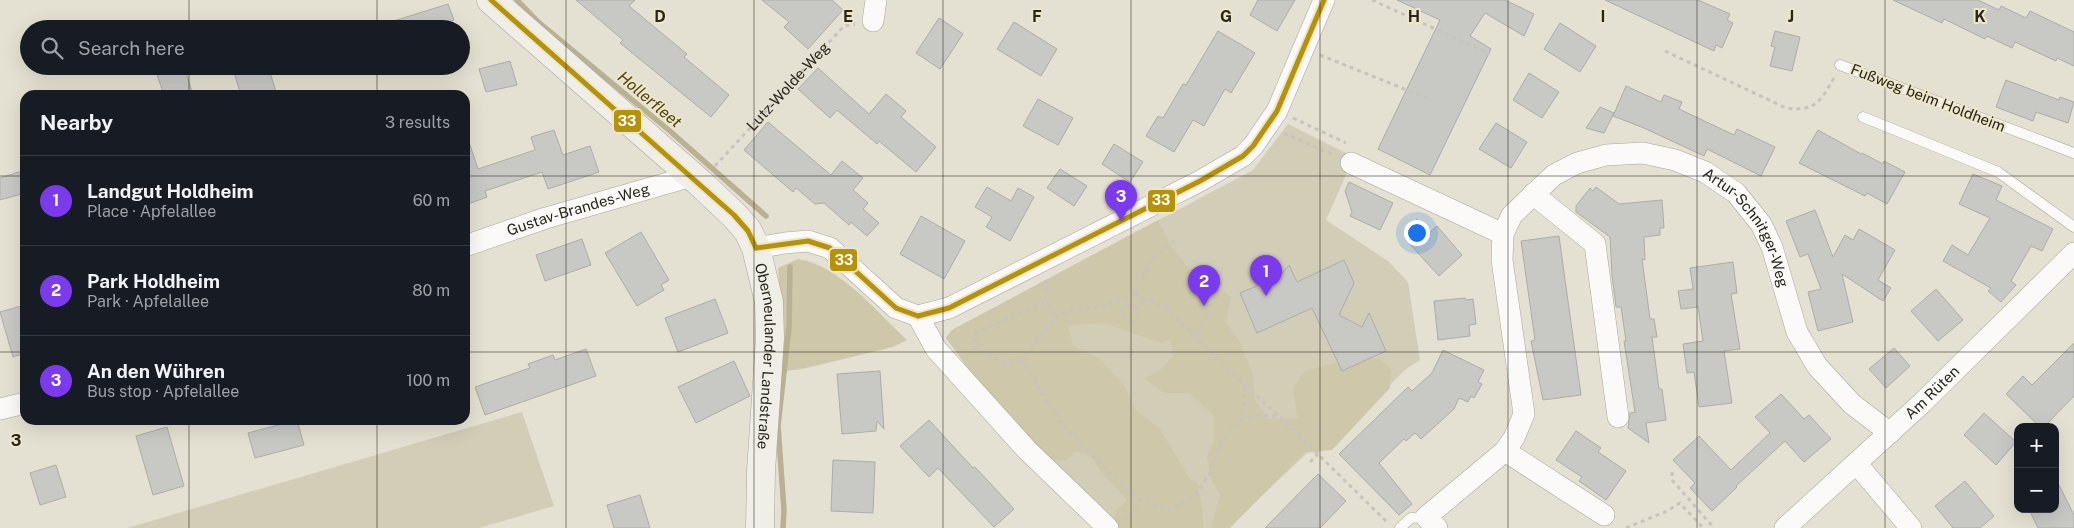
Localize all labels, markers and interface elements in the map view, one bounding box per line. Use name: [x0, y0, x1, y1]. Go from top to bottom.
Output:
text: D: [654, 7, 666, 26]
text: E: [843, 7, 853, 26]
text: F: [1032, 7, 1042, 26]
text: G: [1220, 7, 1232, 26]
text: H: [1408, 7, 1420, 26]
text: I: [1601, 7, 1605, 26]
text: J: [1788, 7, 1794, 26]
text: K: [1974, 7, 1986, 26]
search box: [20, 20, 470, 75]
icon: search: [38, 34, 66, 62]
text: Search here: [78, 37, 185, 59]
street label: Lutz-Wolde-Weg: [743, 38, 833, 134]
street label: Fußweg beim Holdheim: [1848, 60, 2008, 135]
water label: Hollerfleet: [614, 67, 685, 132]
line badge: 33: [613, 109, 642, 133]
text: Nearby: [40, 110, 113, 135]
text: 3 results: [385, 113, 450, 132]
text: 33: [618, 113, 636, 129]
street label: Artur-Schnitger-Weg: [1700, 164, 1792, 289]
text: Landgut Holdheim: [87, 180, 254, 202]
street label: Gustav-Brandes-Weg: [504, 180, 651, 239]
pin: 3: [1105, 180, 1137, 221]
line badge: 33: [1147, 189, 1176, 213]
text: 1: [53, 191, 59, 210]
text: 60 m: [413, 191, 450, 210]
text: 33: [1152, 192, 1170, 208]
text: Place · Apfelallee: [87, 202, 216, 221]
your location: [1404, 220, 1430, 246]
line badge: 33: [829, 248, 858, 272]
text: 33: [835, 252, 853, 268]
pin: 1: [1250, 255, 1282, 296]
street label: Oberneulander Landstraße: [752, 261, 779, 450]
pin: 2: [1188, 265, 1220, 306]
text: Park Holdheim: [87, 270, 220, 292]
text: 2: [51, 281, 61, 300]
text: 80 m: [412, 281, 450, 300]
text: Park · Apfelallee: [87, 292, 209, 311]
text: An den Wühren: [87, 360, 225, 382]
street label: Am Rüten: [1901, 362, 1962, 422]
text: 3: [51, 371, 61, 390]
text: 100 m: [406, 371, 450, 390]
text: Bus stop · Apfelallee: [87, 382, 239, 401]
map controls: [2014, 423, 2059, 513]
button: +: [2014, 423, 2059, 468]
text: 3: [11, 431, 21, 450]
button: −: [2014, 468, 2059, 513]

